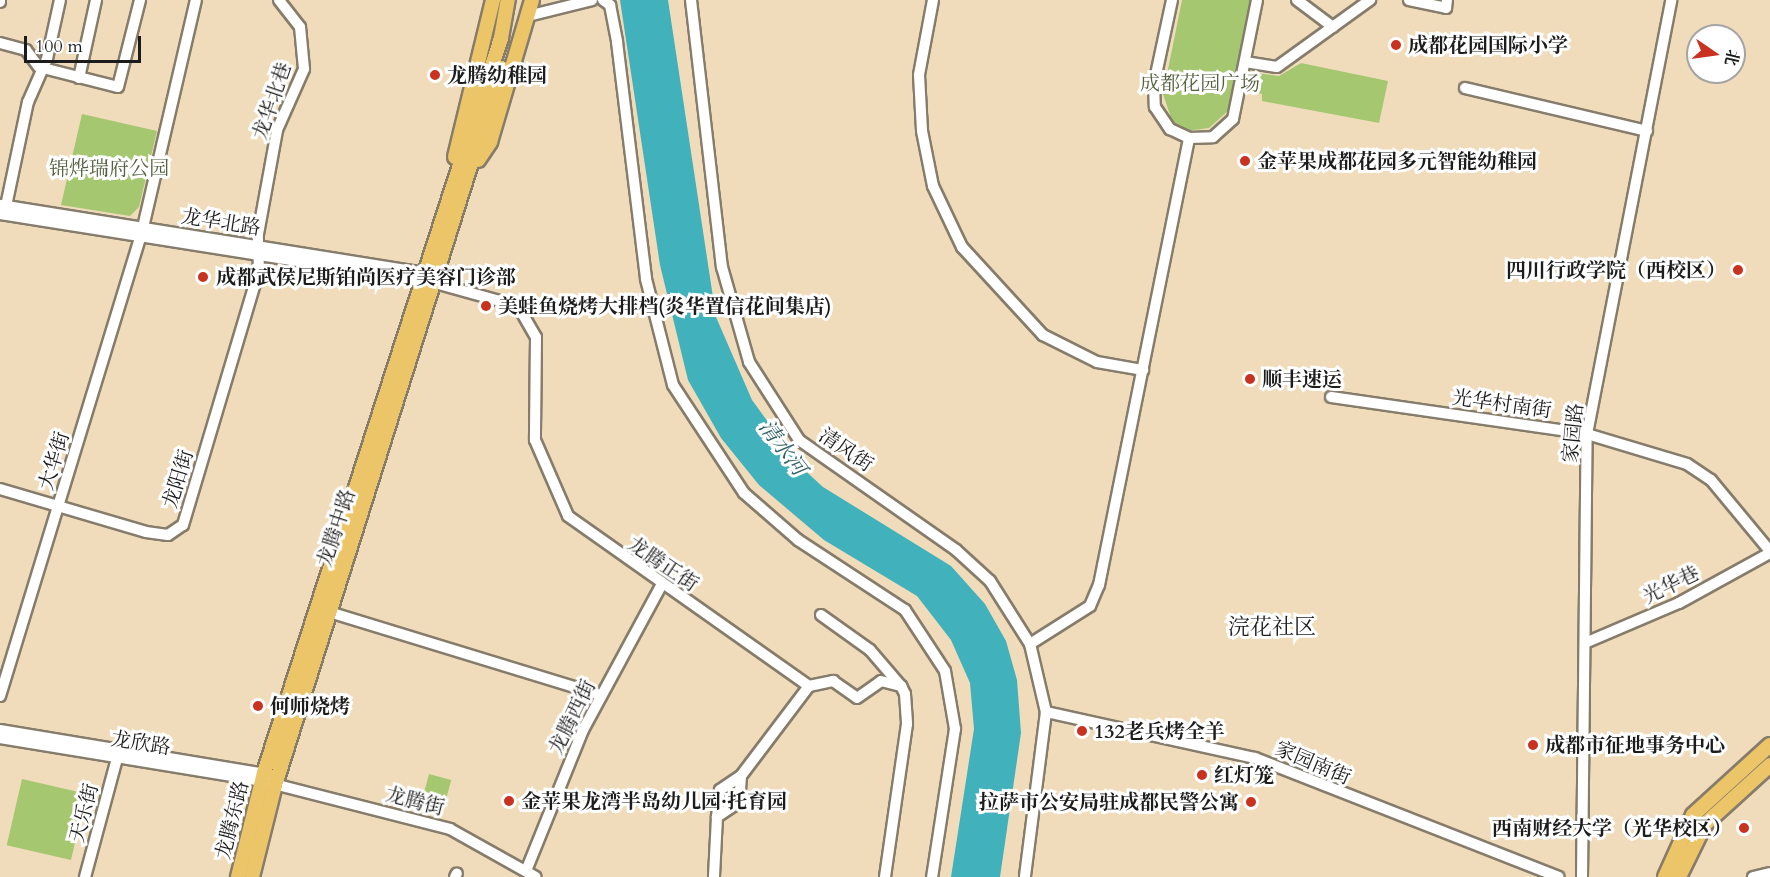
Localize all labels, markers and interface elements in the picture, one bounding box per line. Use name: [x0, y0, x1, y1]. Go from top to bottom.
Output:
scale bar: [27, 24, 144, 62]
north arrow: [1686, 24, 1746, 84]
place label: 成都花园国际小学: [1408, 33, 1568, 57]
text: 100 m: [35, 34, 83, 59]
marker: 成都花园国际小学: [1389, 38, 1403, 52]
text: 北: [1719, 47, 1744, 68]
street label: 龙华北巷: [248, 59, 296, 143]
place label: 龙腾幼稚园: [447, 63, 547, 87]
marker: 龙腾幼稚园: [428, 68, 442, 82]
park label: 成都花园广场: [1140, 71, 1260, 95]
place label: 金苹果成都花园多元智能幼稚园: [1257, 149, 1537, 173]
marker: 金苹果成都花园多元智能幼稚园: [1238, 154, 1252, 168]
park label: 锦烨瑞府公园: [49, 156, 169, 180]
street label: 龙华北路: [180, 204, 262, 240]
place label: 四川行政学院（西校区）: [1506, 258, 1726, 282]
marker: 四川行政学院（西校区）: [1731, 263, 1745, 277]
place label: 成都武侯尼斯铂尚医疗美容门诊部: [216, 265, 516, 289]
marker: 成都武侯尼斯铂尚医疗美容门诊部: [194, 268, 212, 286]
place label: 美蛙鱼烧烤大排档(炎华置信花间集店): [498, 294, 832, 318]
marker: 美蛙鱼烧烤大排档(炎华置信花间集店): [479, 299, 493, 313]
place label: 顺丰速运: [1262, 367, 1342, 391]
marker: 顺丰速运: [1243, 372, 1257, 386]
street label: 光华村南街: [1451, 385, 1553, 423]
street label: 家园路: [1558, 402, 1588, 464]
water label: 清水河: [753, 415, 811, 481]
street label: 清风街: [814, 423, 878, 477]
street label: 大华街: [34, 429, 74, 493]
street label: 龙阳街: [158, 447, 198, 511]
street label: 龙腾中路: [312, 486, 360, 570]
street label: 龙腾正街: [623, 532, 703, 596]
street label: 光华巷: [1639, 561, 1703, 609]
district label: 浣花社区: [1228, 615, 1316, 641]
street label: 龙腾西街: [544, 676, 600, 758]
place label: 何师烧烤: [270, 694, 350, 718]
marker: 何师烧烤: [251, 699, 265, 713]
place label: 132老兵烤全羊: [1094, 719, 1225, 743]
marker: 132老兵烤全羊: [1075, 724, 1089, 738]
street label: 龙欣路: [109, 726, 173, 760]
place label: 成都市征地事务中心: [1545, 733, 1725, 757]
street label: 家园南街: [1271, 736, 1355, 790]
marker: 成都市征地事务中心: [1526, 738, 1540, 752]
place label: 红灯笼: [1214, 763, 1274, 787]
marker: 红灯笼: [1195, 768, 1209, 782]
street label: 龙腾东路: [211, 778, 253, 862]
street label: 天乐街: [65, 781, 103, 845]
street label: 龙腾街: [383, 782, 447, 820]
place label: 金苹果龙湾半岛幼儿园·托育园: [521, 789, 787, 813]
place label: 拉萨市公安局驻成都民警公寓: [979, 790, 1239, 814]
marker: 金苹果龙湾半岛幼儿园·托育园: [502, 794, 516, 808]
marker: 拉萨市公安局驻成都民警公寓: [1244, 795, 1258, 809]
place label: 西南财经大学（光华校区）: [1492, 816, 1732, 840]
marker: 西南财经大学（光华校区）: [1737, 821, 1751, 835]

